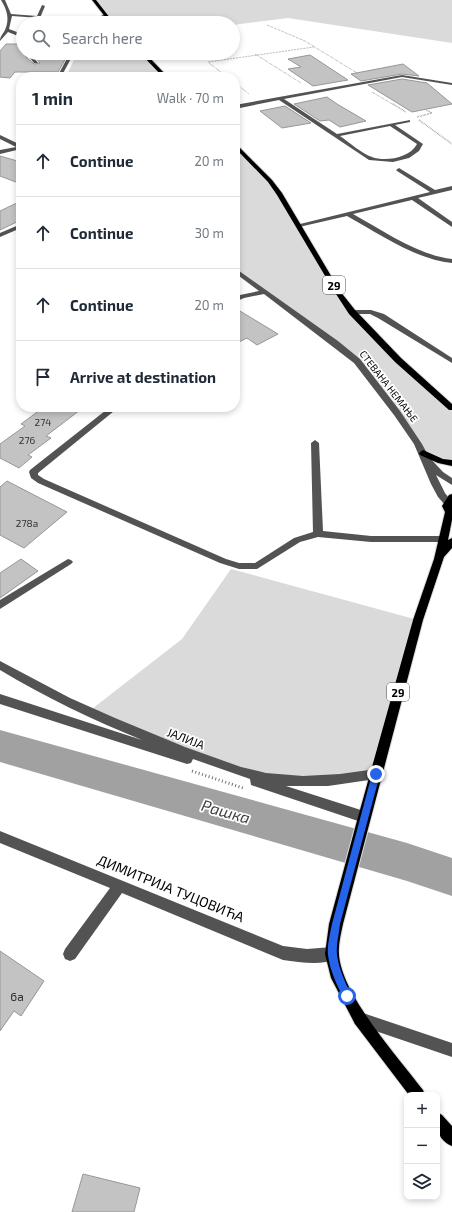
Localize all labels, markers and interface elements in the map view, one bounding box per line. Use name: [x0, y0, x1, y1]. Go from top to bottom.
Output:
search box: [16, 16, 240, 60]
icon: search: [30, 27, 52, 49]
text: Search here: [62, 29, 143, 47]
text: 1 min: [32, 88, 73, 108]
text: Walk · 70 m: [157, 90, 224, 106]
icon: ahead: [32, 150, 54, 172]
text: Continue: [70, 152, 133, 170]
text: 20 m: [195, 153, 224, 169]
icon: ahead: [32, 222, 54, 244]
text: Continue: [70, 224, 133, 242]
text: 30 m: [195, 225, 224, 241]
road number: 29: [323, 276, 345, 294]
icon: ahead: [32, 294, 54, 316]
text: Continue: [70, 296, 133, 314]
text: 20 m: [195, 297, 224, 313]
street label: СТЕВАНА НЕМАЊЕ: [357, 348, 421, 424]
icon: arrive: [32, 366, 54, 388]
text: Arrive at destination: [70, 368, 216, 386]
house number: 274: [35, 416, 51, 428]
house number: 276: [19, 434, 36, 446]
house number: 278a: [16, 517, 38, 529]
road number: 29: [387, 683, 409, 701]
street label: ЈАЛИЈА: [165, 724, 207, 752]
route end: [367, 765, 385, 783]
water label: Рашка: [199, 795, 253, 827]
street label: ДИМИТРИЈА ТУЦОВИЋА: [95, 851, 247, 925]
route start: [338, 987, 356, 1005]
house number: 6a: [10, 989, 24, 1003]
map controls: [404, 1092, 440, 1200]
button: +: [404, 1092, 440, 1128]
button: −: [404, 1128, 440, 1164]
button: layers: [404, 1164, 440, 1200]

